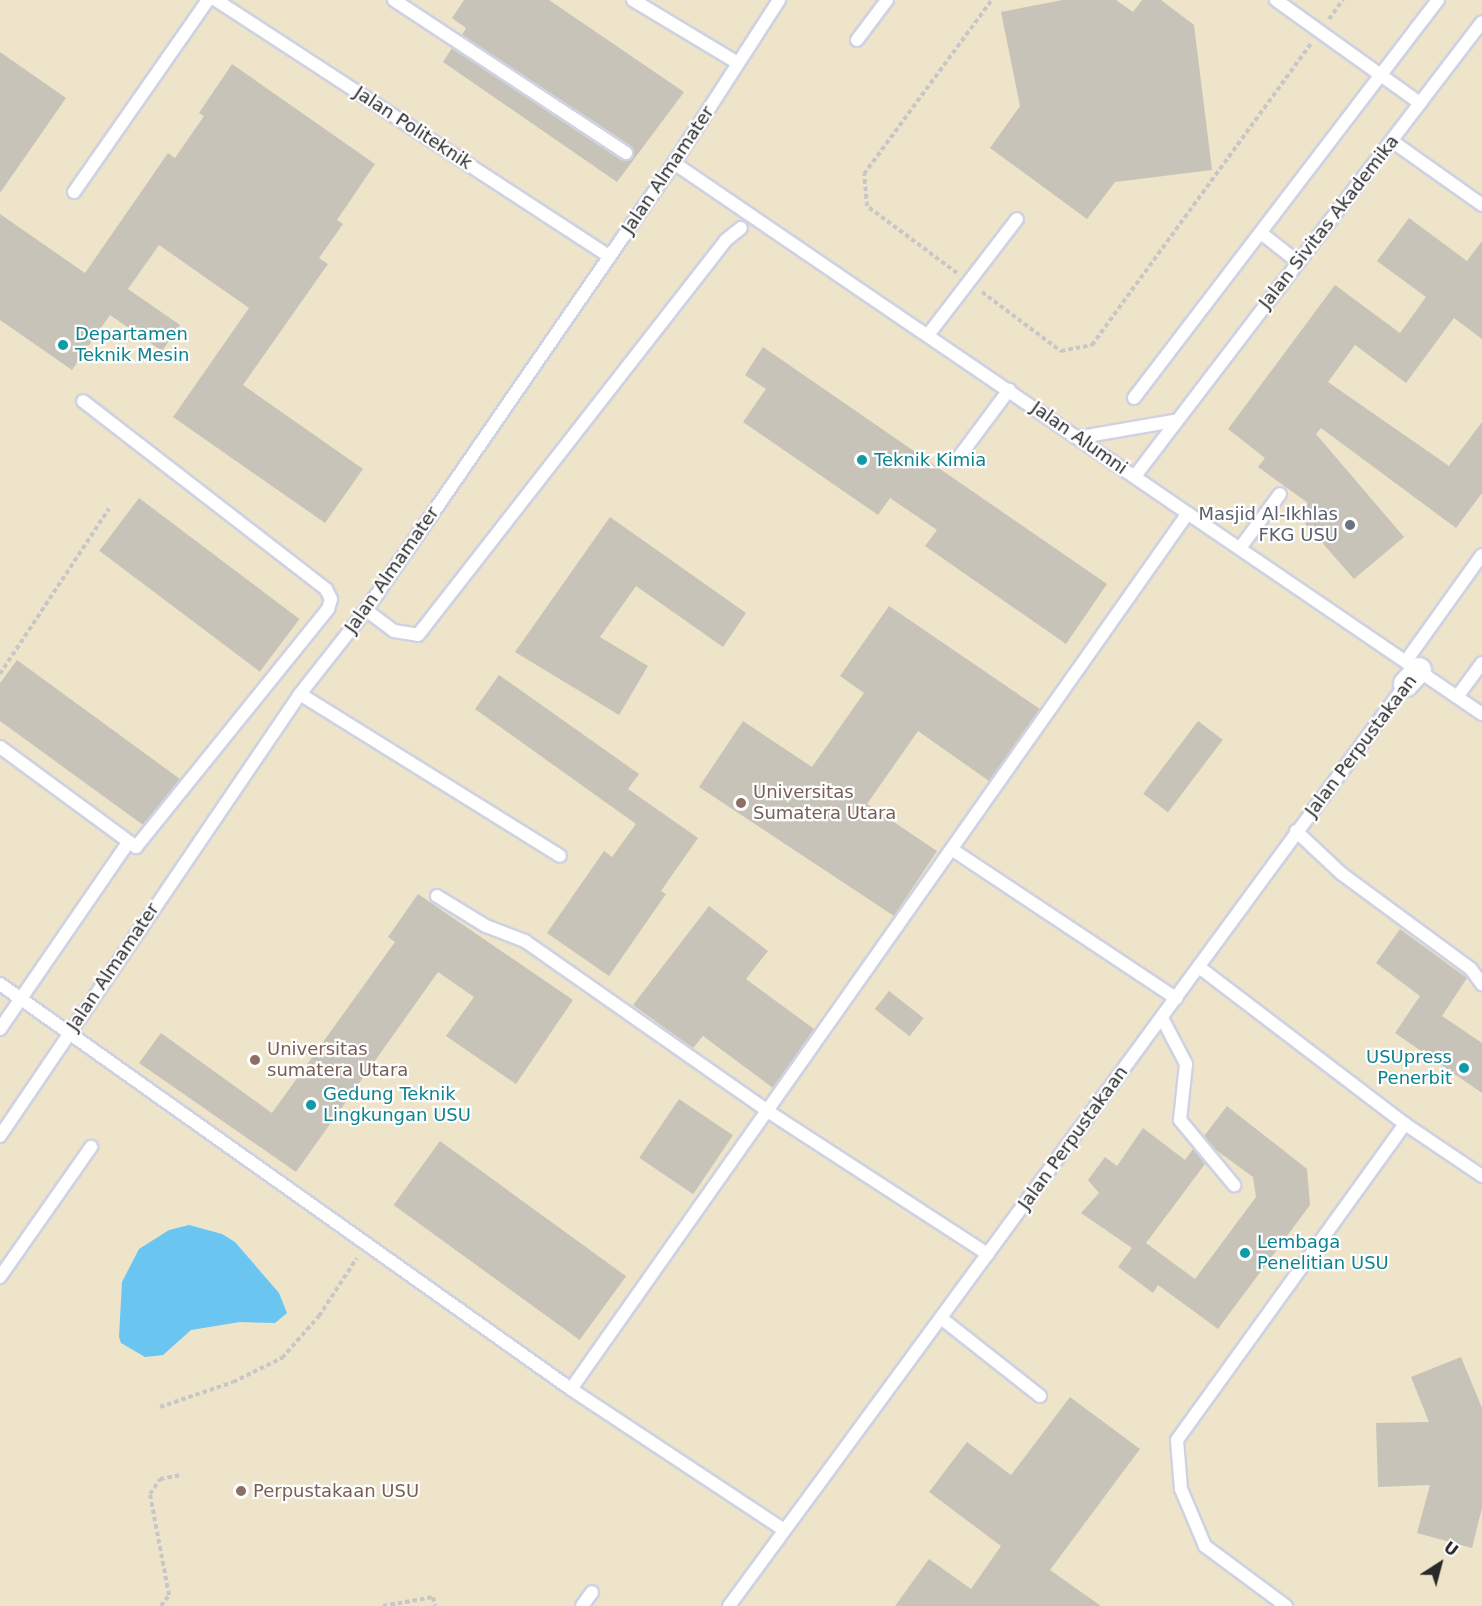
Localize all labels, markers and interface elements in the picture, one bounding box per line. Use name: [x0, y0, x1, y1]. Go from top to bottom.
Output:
street label: Jalan Politeknik: [350, 82, 476, 174]
street label: Jalan Almamater: [617, 102, 719, 238]
street label: Jalan Sivitas Akademika: [1254, 131, 1404, 313]
place label: Departamen Teknik Mesin: [75, 324, 189, 366]
marker: Departamen Teknik Mesin: [56, 338, 70, 352]
street label: Jalan Alumni: [1027, 397, 1131, 479]
place label: Teknik Kimia: [874, 449, 986, 471]
marker: Teknik Kimia: [855, 453, 869, 467]
street label: Jalan Almamater: [340, 503, 444, 637]
place label: Masjid Al-Ikhlas FKG USU: [1199, 504, 1338, 546]
marker: Masjid Al-Ikhlas FKG USU: [1343, 518, 1357, 532]
street label: Jalan Perpustakaan: [1301, 671, 1421, 821]
place label: Universitas Sumatera Utara: [753, 782, 896, 824]
marker: Universitas Sumatera Utara: [734, 796, 748, 810]
street label: Jalan Almamater: [62, 899, 164, 1035]
place label: Universitas sumatera Utara: [267, 1039, 408, 1082]
place label: USUpress Penerbit: [1366, 1047, 1452, 1090]
marker: Universitas sumatera Utara: [248, 1053, 262, 1067]
marker: USUpress Penerbit: [1457, 1061, 1471, 1075]
street label: Jalan Perpustakaan: [1014, 1062, 1132, 1214]
place label: Gedung Teknik Lingkungan USU: [323, 1084, 471, 1126]
marker: Gedung Teknik Lingkungan USU: [304, 1098, 318, 1112]
place label: Lembaga Penelitian USU: [1257, 1232, 1389, 1274]
marker: Lembaga Penelitian USU: [1238, 1246, 1252, 1260]
place label: Perpustakaan USU: [253, 1480, 419, 1502]
marker: Perpustakaan USU: [234, 1484, 248, 1498]
north arrow: [1410, 1534, 1470, 1594]
text: U: [1440, 1538, 1462, 1561]

